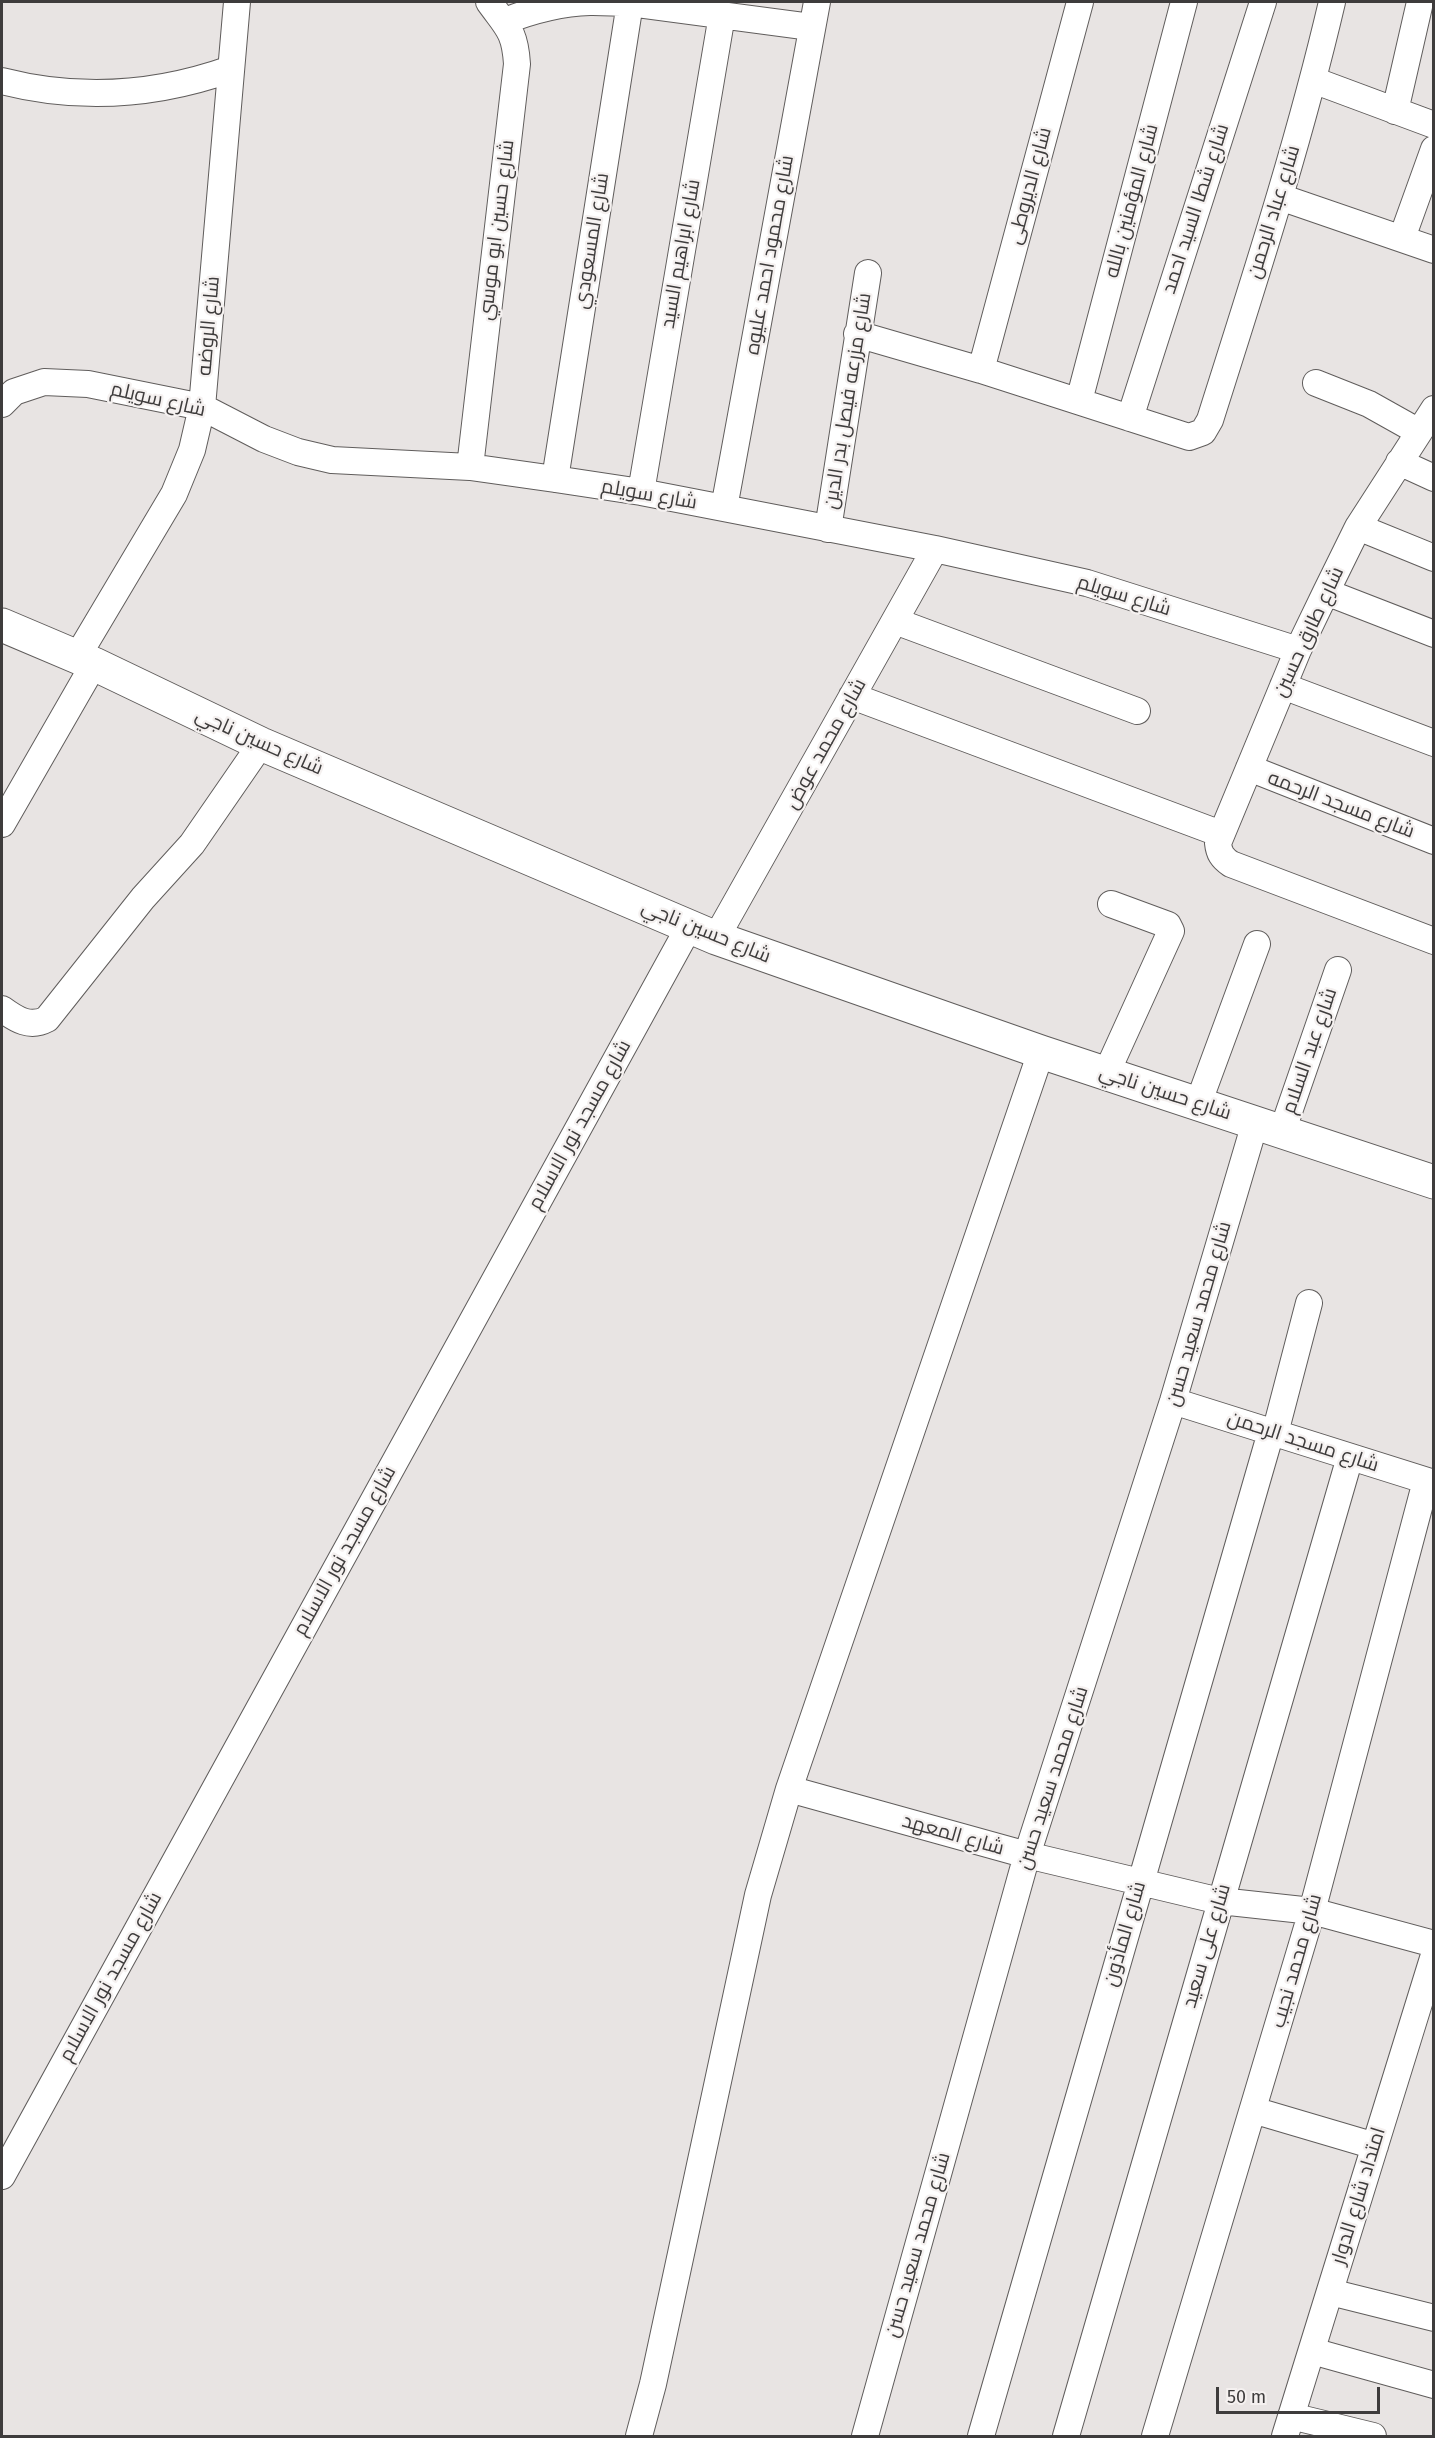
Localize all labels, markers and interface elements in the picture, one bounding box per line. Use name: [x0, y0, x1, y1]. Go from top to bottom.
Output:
street label: شارع المؤمنين بالله: [1100, 121, 1164, 281]
street label: شارع شطا السيد احمد: [1157, 121, 1235, 297]
street label: شارع الديروطى: [1003, 125, 1057, 247]
street label: شارع حسين ابو موسي: [474, 138, 520, 322]
street label: شارع عباد الرحمن: [1242, 142, 1306, 282]
street label: شارع محمود احمد عليوه: [741, 153, 799, 357]
street label: شارع المسعودي: [569, 171, 615, 311]
street label: شارع ابراهيم السيد: [656, 178, 706, 330]
street label: شارع الروضه: [193, 275, 225, 377]
street label: شارع مزرعه فيصل بدر الدين: [819, 291, 877, 511]
street label: شارع سويلم: [108, 377, 208, 423]
street label: شارع سويلم: [599, 475, 699, 515]
street label: شارع طارق حسين: [1268, 563, 1350, 701]
street label: شارع سويلم: [1074, 570, 1174, 622]
street label: شارع محمد عوض: [780, 674, 872, 814]
street label: شارع حسين ناجي: [191, 703, 327, 781]
street label: شارع مسجد الرحمه: [1264, 766, 1418, 844]
street label: شارع حسين ناجي: [638, 895, 774, 969]
street label: شارع عبد السلام: [1277, 985, 1343, 1117]
street label: شارع مسجد نور الاسلام: [523, 1036, 637, 1214]
street label: شارع حسين ناجي: [1096, 1060, 1234, 1126]
street label: شارع محمد سعيد حسن: [1161, 1219, 1237, 1409]
street label: شارع مسجد الرحمن: [1224, 1406, 1382, 1478]
street label: شارع مسجد نور الاسلام: [288, 1462, 402, 1640]
street label: شارع محمد سعيد حسن: [1012, 1683, 1094, 1873]
street label: شارع المعهد: [899, 1809, 1007, 1861]
street label: شارع المأذون: [1099, 1879, 1151, 1989]
street label: شارع على سعيد: [1178, 1881, 1236, 2011]
street label: شارع مسجد نور الاسلام: [54, 1888, 168, 2066]
street label: شارع محمد نجيب: [1266, 1891, 1328, 2031]
street label: امتداد شارع الدوار: [1327, 2124, 1391, 2268]
street label: شارع محمد سعيد حسن: [880, 2150, 956, 2340]
scale bar: [1219, 2375, 1382, 2413]
text: 50 m: [1227, 2386, 1266, 2408]

